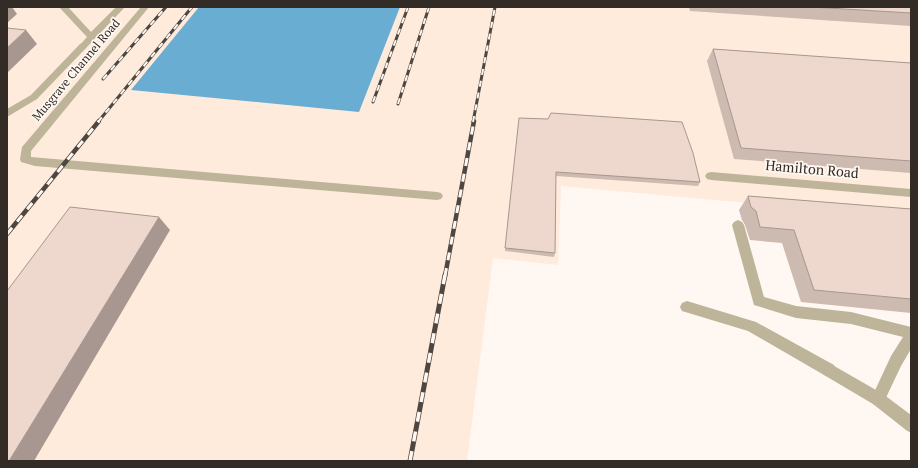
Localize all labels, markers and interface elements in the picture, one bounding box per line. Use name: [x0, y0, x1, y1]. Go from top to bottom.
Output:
street label: Musgrave Channel Road: [29, 15, 123, 124]
street label: Hamilton Road: [765, 155, 860, 182]

